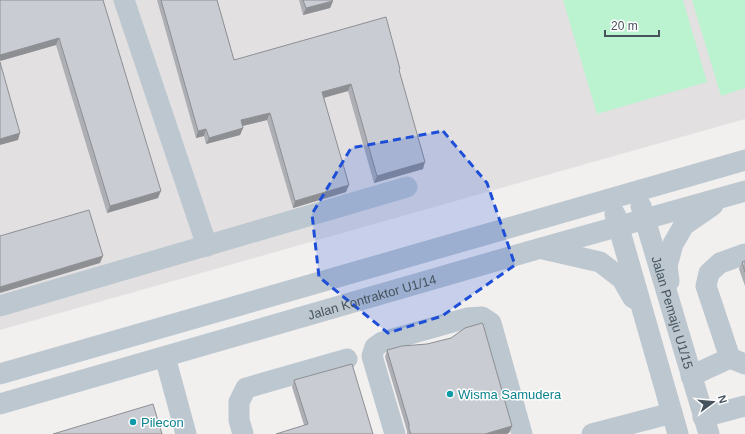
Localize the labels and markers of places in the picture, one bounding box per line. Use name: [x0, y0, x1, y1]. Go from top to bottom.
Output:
place label: Wisma Samudera: [458, 387, 562, 402]
marker: Wisma Samudera: [445, 389, 455, 399]
place label: Pilecon: [141, 415, 184, 430]
marker: Pilecon: [128, 417, 138, 427]

